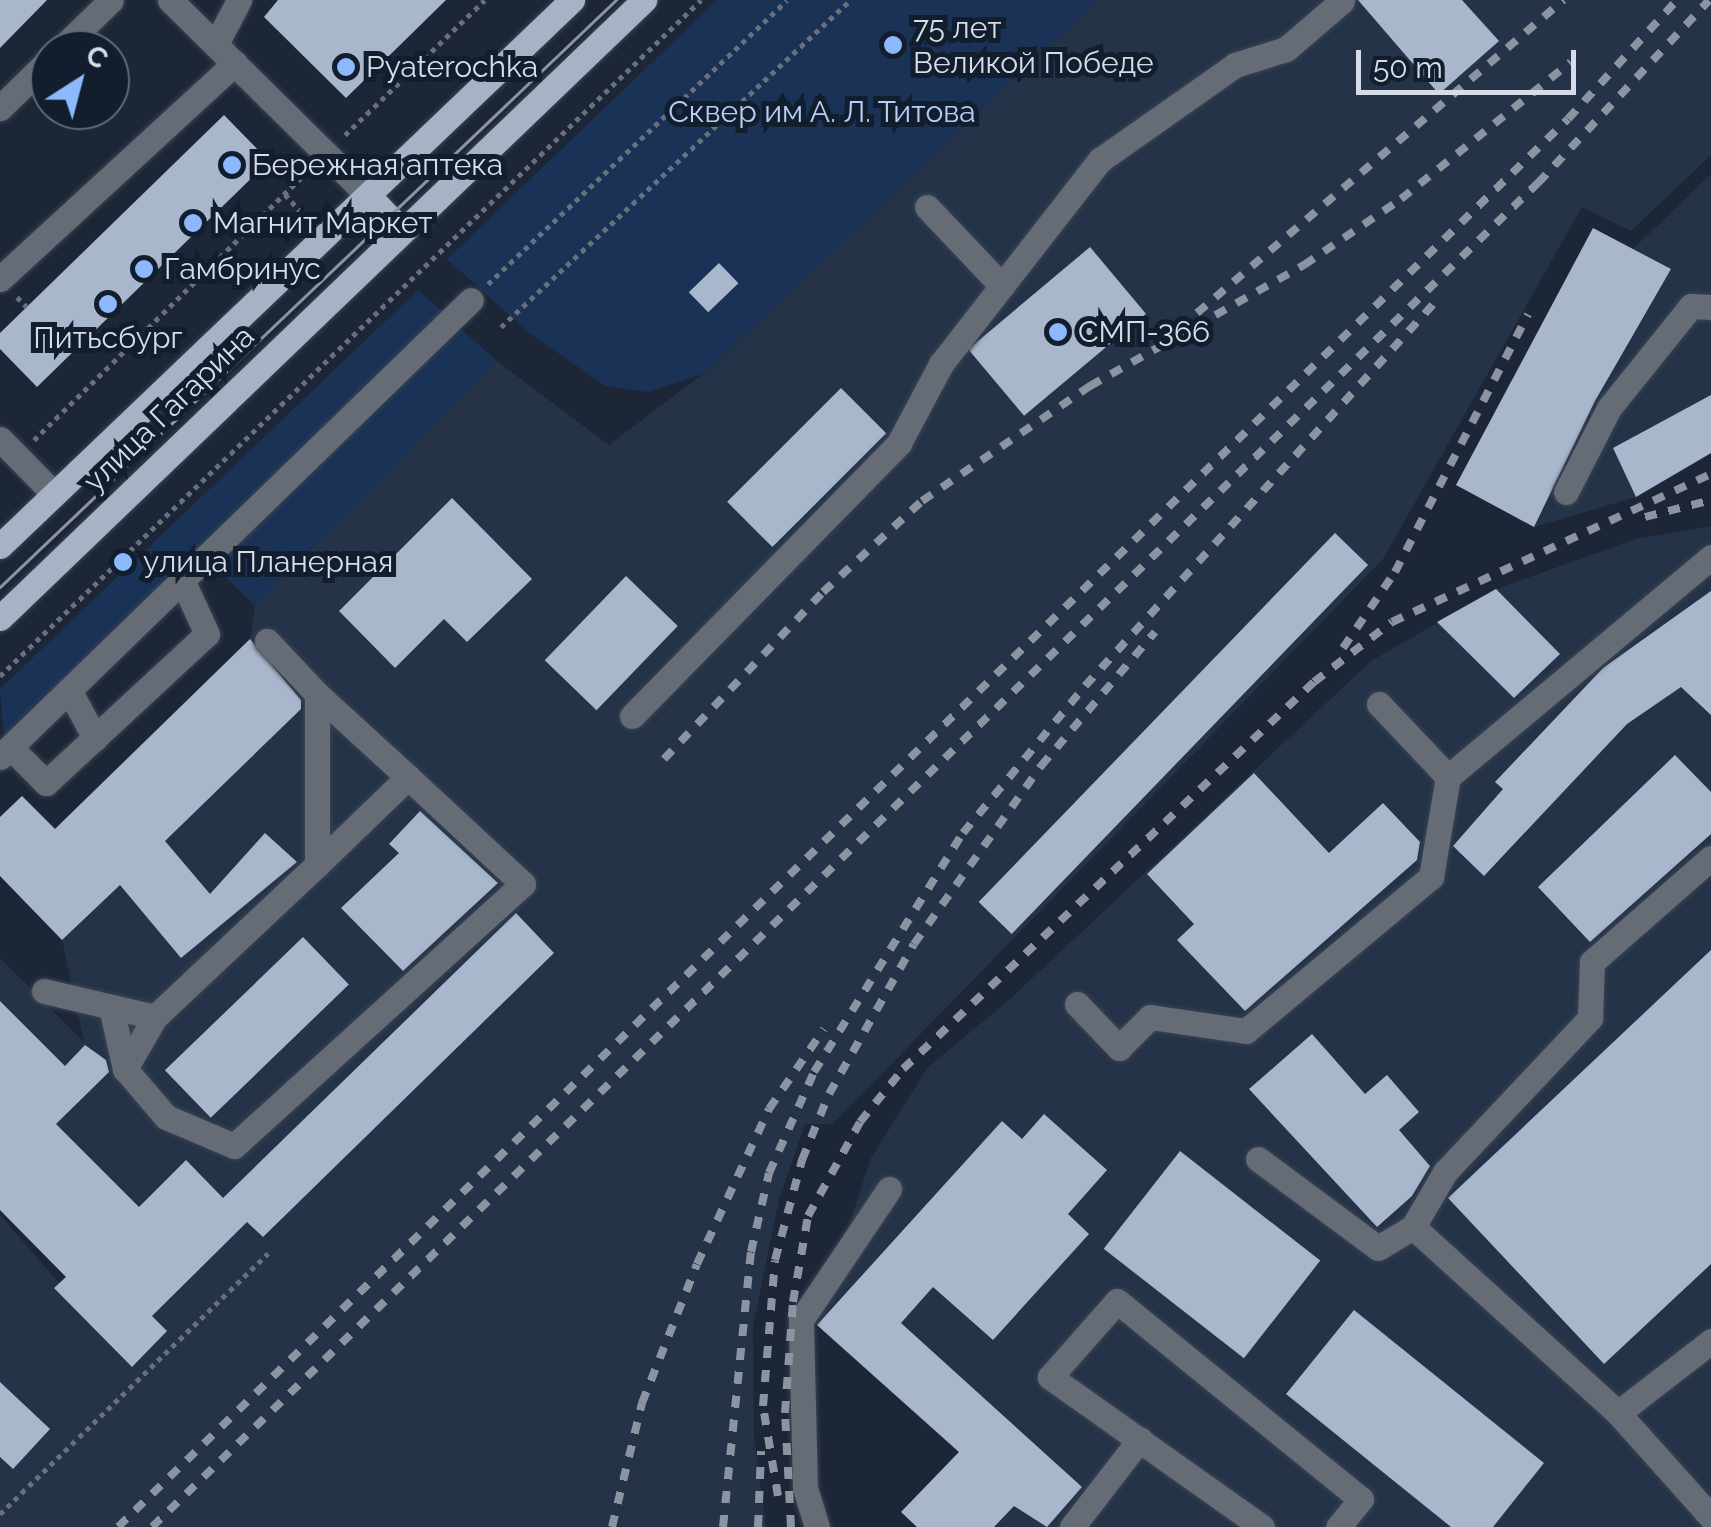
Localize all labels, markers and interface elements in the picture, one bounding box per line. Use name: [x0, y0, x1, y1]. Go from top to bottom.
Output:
place label: 75 лет Великой Победе: [913, 10, 1154, 80]
north arrow: [30, 30, 130, 130]
scale bar: [1361, 30, 1581, 92]
marker: 75 лет Великой Победе: [882, 34, 904, 56]
text: С: [79, 38, 114, 76]
place label: Pyaterochka: [366, 49, 538, 85]
text: 50 m: [1373, 50, 1443, 85]
marker: Pyaterochka: [335, 56, 357, 78]
park label: Сквер им А. Л. Титова: [667, 94, 977, 130]
place label: Бережная аптека: [252, 147, 503, 183]
marker: Бережная аптека: [221, 154, 243, 176]
place label: Магнит Маркет: [213, 205, 433, 241]
marker: Магнит Маркет: [182, 212, 204, 234]
place label: Гамбринус: [164, 251, 321, 287]
marker: Гамбринус: [133, 258, 155, 280]
marker: Питьсбург: [97, 293, 119, 315]
place label: СМП-366: [1078, 314, 1210, 350]
street label: улица Гагарина: [76, 319, 262, 499]
place label: Питьсбург: [33, 320, 183, 356]
marker: СМП-366: [1047, 321, 1069, 343]
place label: улица Планерная: [143, 544, 393, 580]
marker: улица Планерная: [112, 551, 134, 573]

